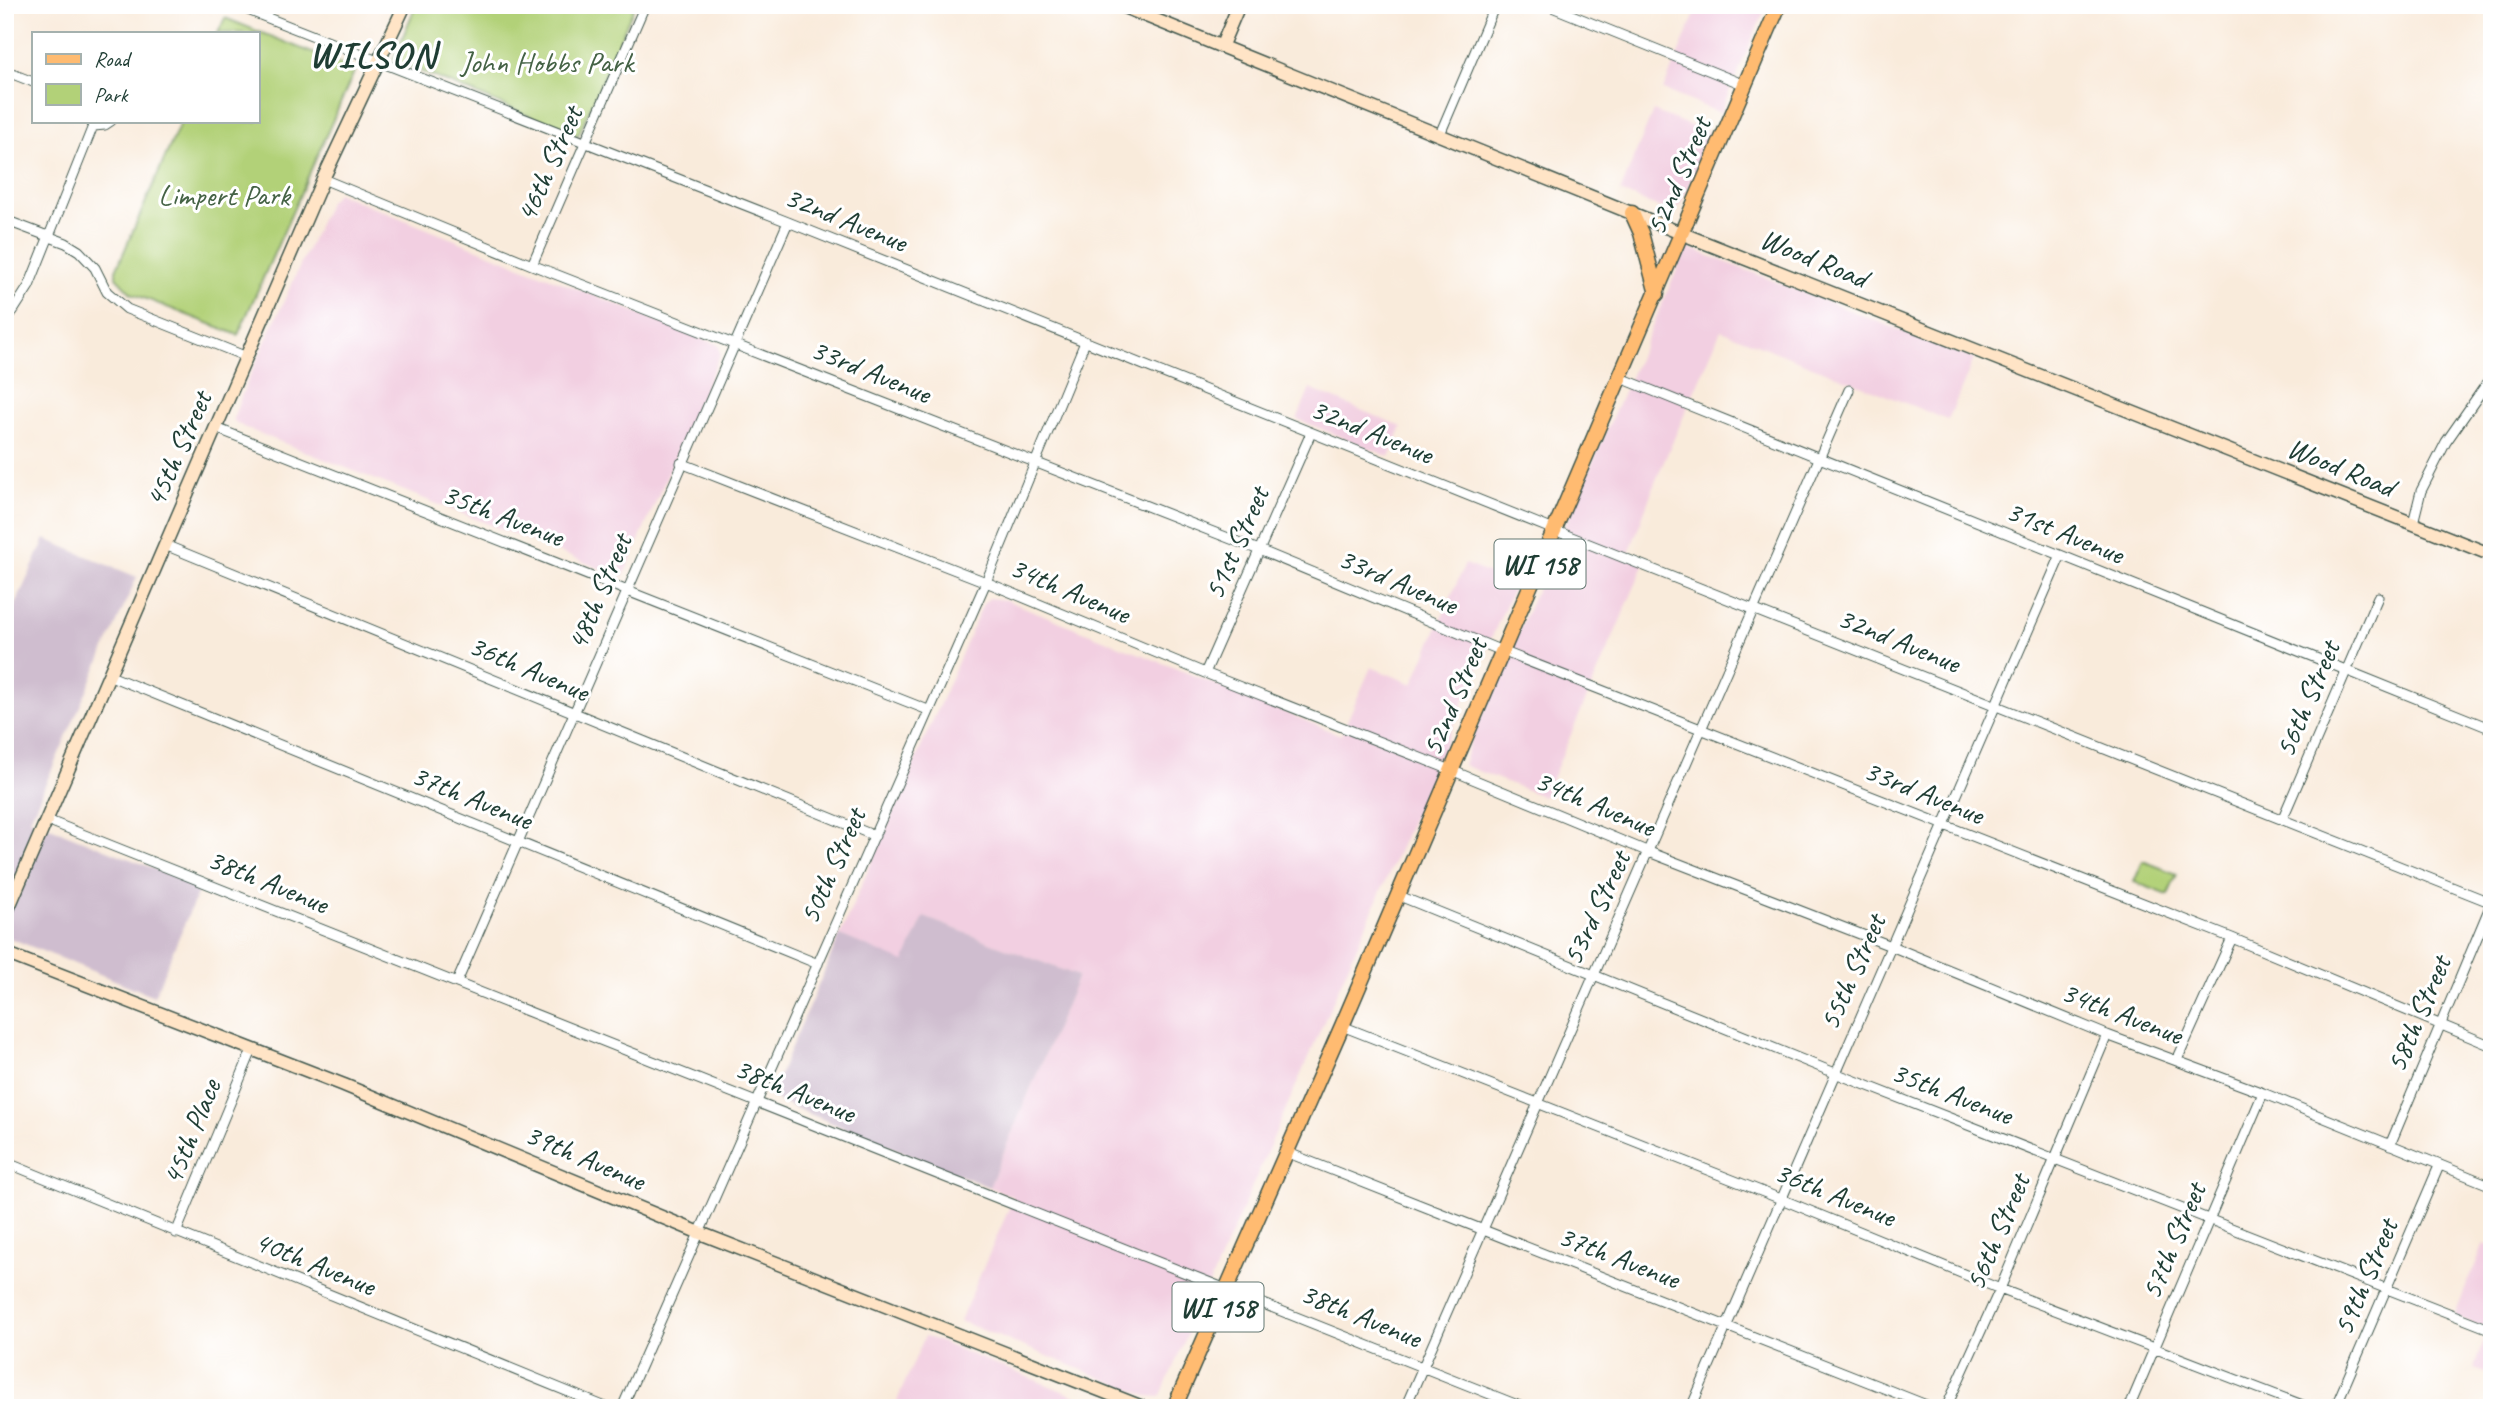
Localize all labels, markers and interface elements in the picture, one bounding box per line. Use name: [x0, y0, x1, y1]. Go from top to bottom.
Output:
district label: WILSON: [309, 31, 441, 78]
legend: [32, 32, 259, 122]
park label: John Hobbs Park: [459, 43, 635, 81]
text: Road: [94, 46, 133, 72]
text: Park: [94, 82, 129, 108]
street label: 46th Street: [507, 97, 593, 228]
street label: 52nd Street: [1636, 109, 1721, 241]
park label: Limpert Park: [158, 176, 292, 214]
street label: 32nd Avenue: [779, 177, 915, 262]
street label: Wood Road: [1755, 219, 1877, 298]
street label: 33rd Avenue: [805, 330, 939, 413]
street label: 45th Street: [136, 382, 222, 513]
street label: 32nd Avenue: [1305, 389, 1441, 474]
street label: Wood Road: [2282, 428, 2404, 507]
street label: 35th Avenue: [437, 475, 571, 556]
street label: 51st Street: [1194, 478, 1279, 605]
street label: 31st Avenue: [2001, 491, 2131, 574]
street label: 48th Street: [558, 525, 642, 656]
street label: 33rd Avenue: [1333, 539, 1465, 624]
road number: WI 158: [1494, 540, 1586, 588]
street label: 34th Avenue: [1004, 548, 1138, 633]
street label: 32nd Avenue: [1832, 598, 1968, 683]
street label: 36th Avenue: [463, 626, 597, 711]
street label: 52nd Street: [1412, 630, 1497, 762]
street label: 56th Street: [2266, 632, 2350, 763]
street label: 33rd Avenue: [1858, 751, 1992, 834]
street label: 37th Avenue: [406, 756, 540, 839]
street label: 34th Avenue: [1529, 761, 1663, 846]
street label: 50th Street: [790, 799, 876, 930]
street label: 38th Avenue: [202, 840, 336, 923]
street label: 53rd Street: [1553, 842, 1640, 971]
street label: 55th Street: [1810, 905, 1896, 1036]
street label: 58th Street: [2377, 947, 2461, 1078]
street label: 34th Avenue: [2056, 973, 2190, 1054]
street label: 38th Avenue: [729, 1049, 863, 1132]
street label: 35th Avenue: [1886, 1053, 2020, 1134]
street label: 45th Place: [153, 1072, 230, 1190]
street label: 39th Avenue: [519, 1115, 653, 1200]
street label: 36th Avenue: [1769, 1153, 1903, 1236]
street label: 56th Street: [1956, 1165, 2040, 1296]
street label: 57th Street: [2132, 1174, 2216, 1305]
street label: 59th Street: [2324, 1210, 2408, 1341]
street label: 37th Avenue: [1553, 1217, 1687, 1298]
street label: 40th Avenue: [249, 1222, 383, 1305]
street label: 38th Avenue: [1295, 1274, 1429, 1357]
road number: WI 158: [1172, 1282, 1264, 1332]

